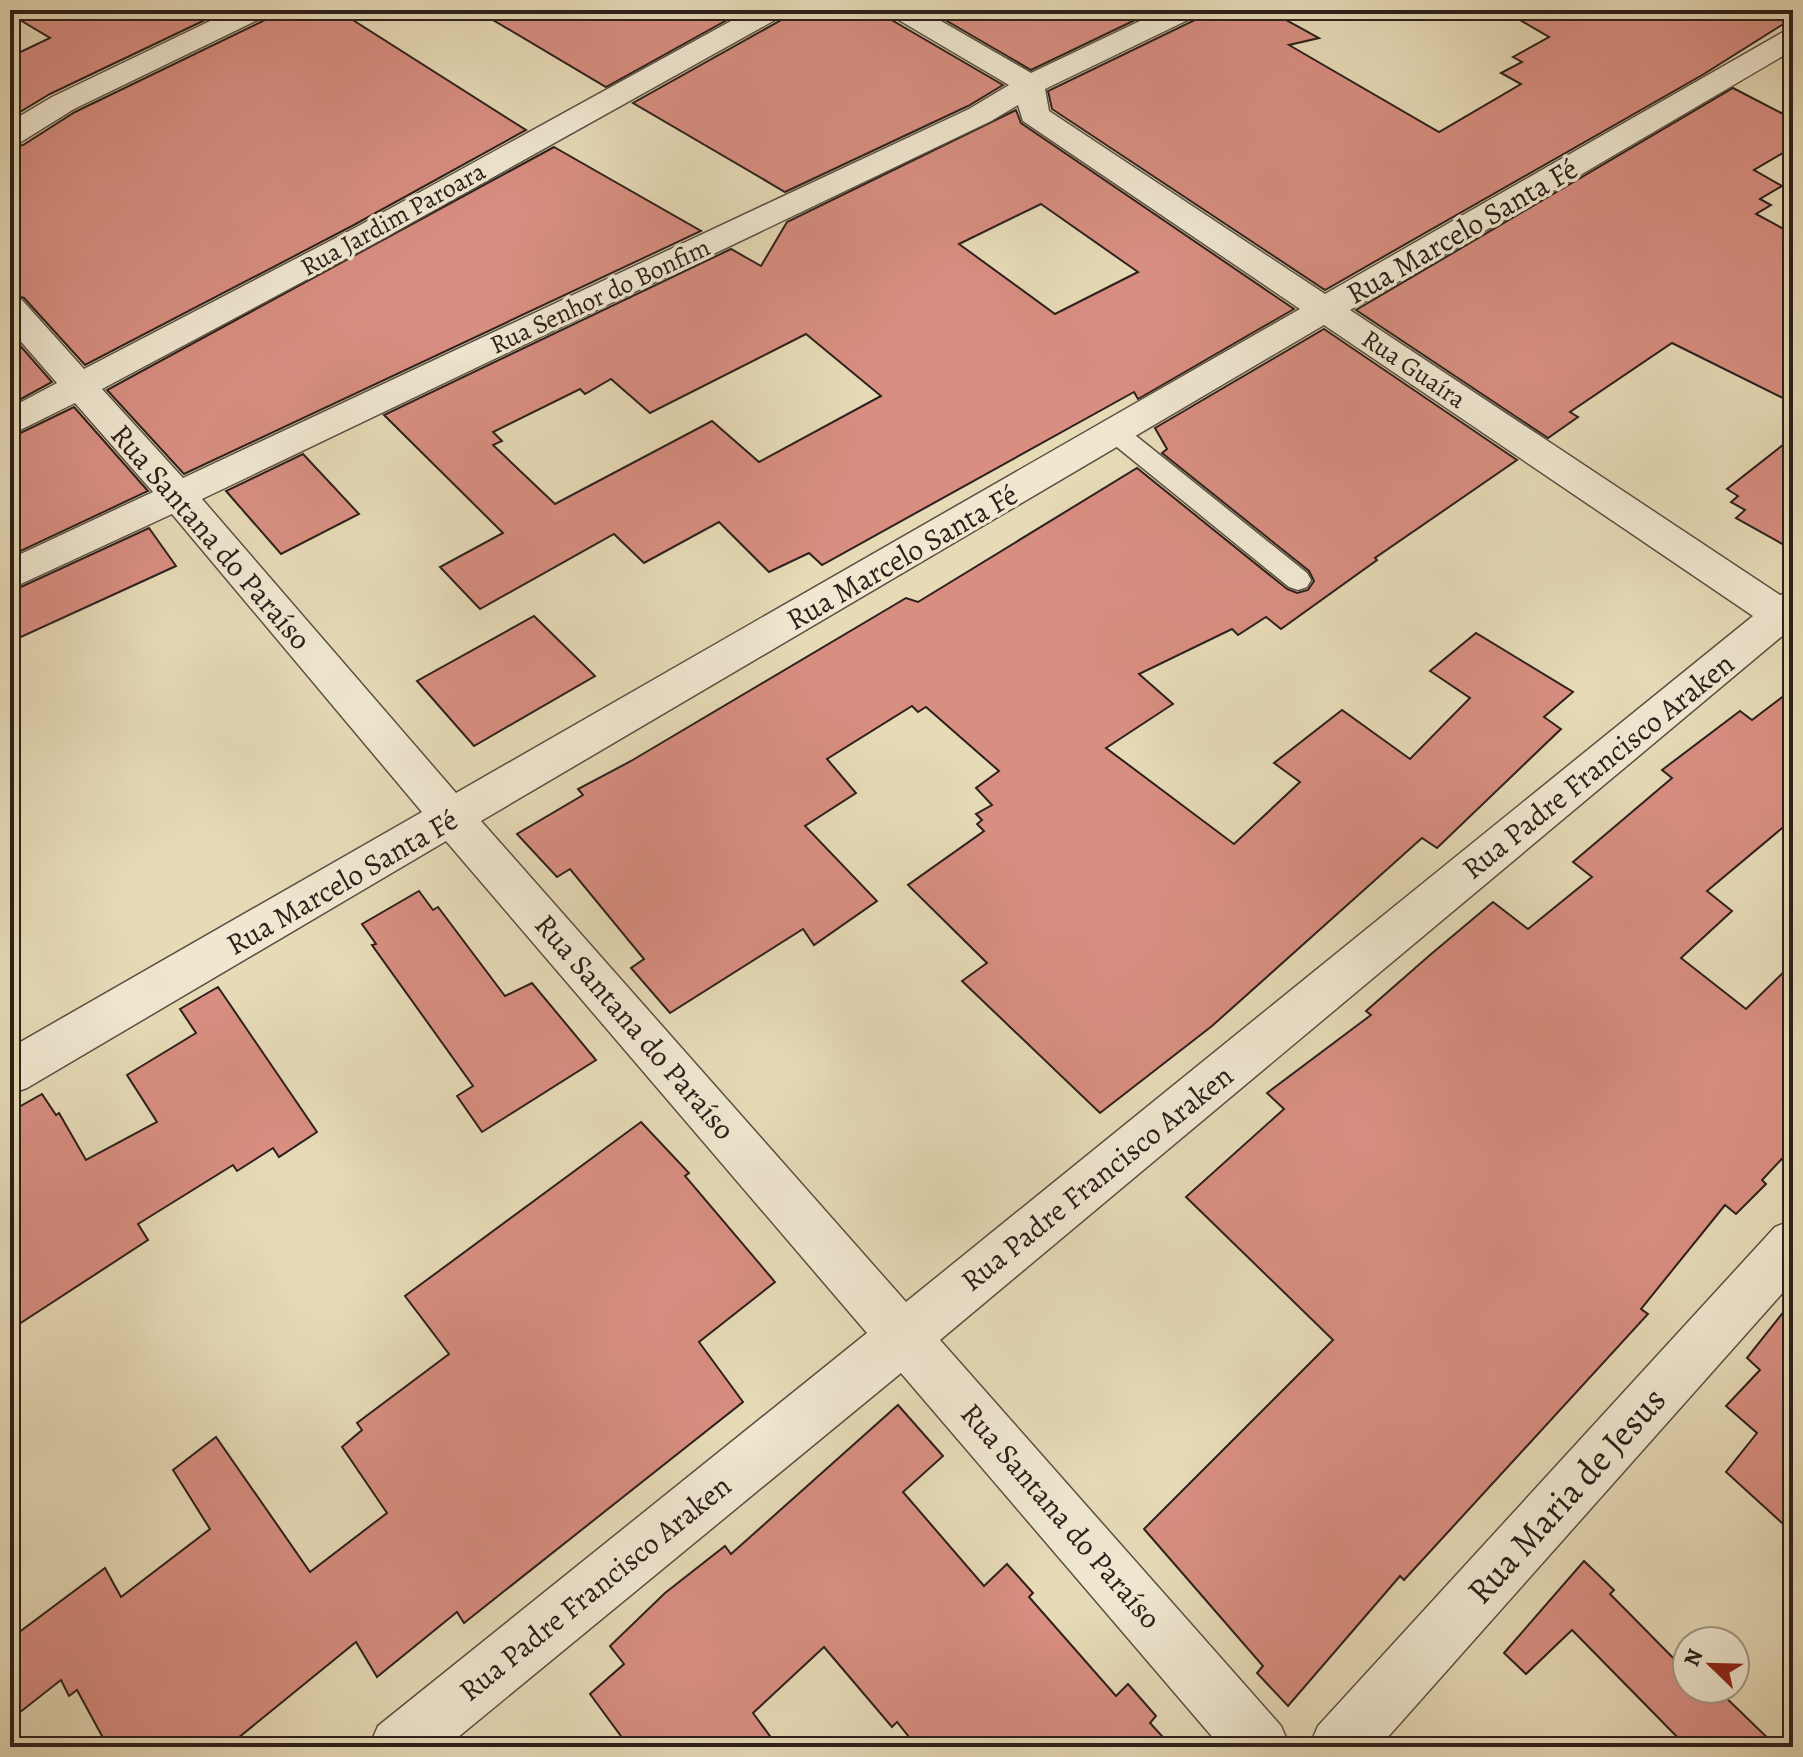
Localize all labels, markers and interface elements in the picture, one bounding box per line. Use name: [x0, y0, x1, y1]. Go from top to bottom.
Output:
street label: Rua Marcelo Santa Fé: [1339, 148, 1585, 314]
street label: Rua Jardim Paroara: [294, 154, 492, 284]
street label: Rua Senhor do Bonfim: [484, 230, 716, 362]
street label: Rua Guaíra: [1355, 321, 1473, 417]
street label: Rua Santana do Paraíso: [102, 416, 320, 658]
street label: Rua Marcelo Santa Fé: [779, 474, 1025, 640]
street label: Rua Padre Francisco Araken: [1454, 644, 1742, 888]
street label: Rua Marcelo Santa Fé: [219, 799, 465, 965]
street label: Rua Santana do Paraíso: [526, 906, 744, 1148]
street label: Rua Padre Francisco Araken: [953, 1056, 1241, 1300]
street label: Rua Maria de Jesus: [1455, 1376, 1677, 1614]
street label: Rua Santana do Paraíso: [952, 1395, 1170, 1637]
street label: Rua Padre Francisco Araken: [451, 1466, 739, 1710]
north arrow: [1671, 1625, 1751, 1705]
text: N: [1677, 1644, 1710, 1671]

